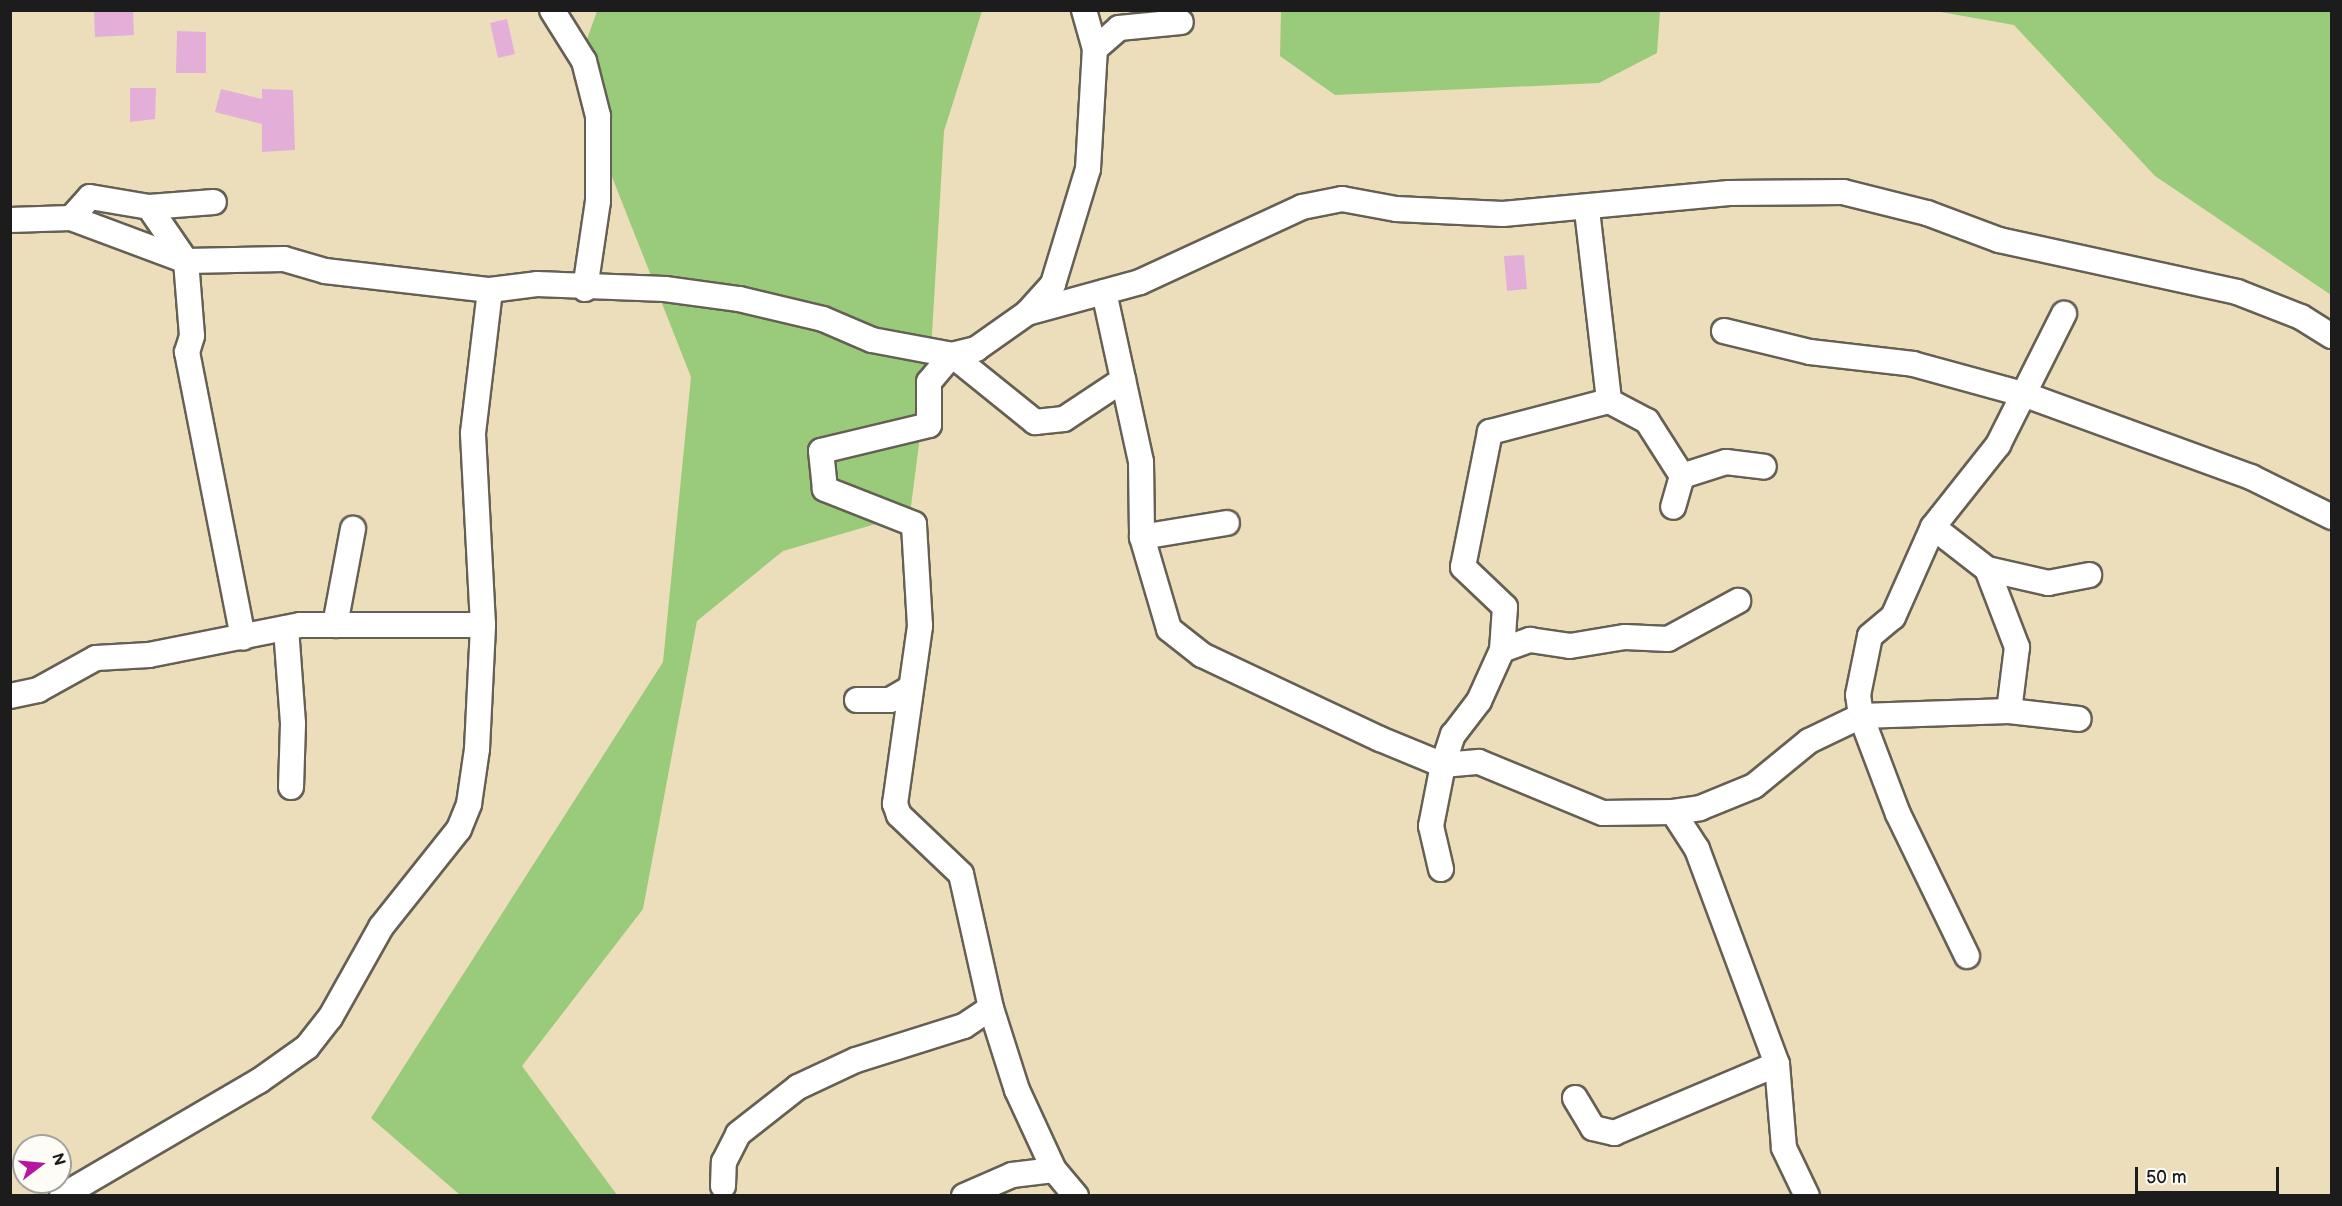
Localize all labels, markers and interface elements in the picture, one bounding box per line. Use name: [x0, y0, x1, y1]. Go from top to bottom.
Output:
north arrow: [12, 1134, 72, 1194]
text: N: [47, 1151, 69, 1168]
scale bar: [2138, 1155, 2282, 1193]
text: 50 m: [2146, 1167, 2187, 1188]

